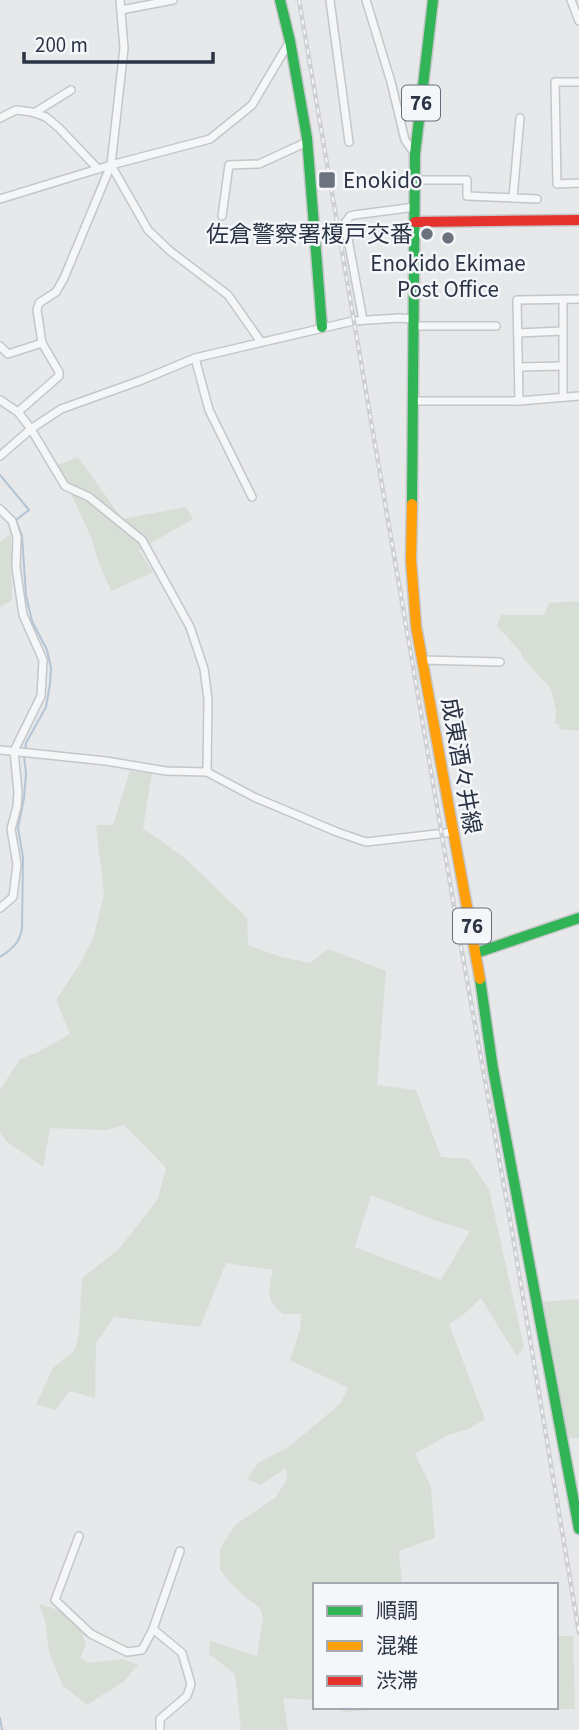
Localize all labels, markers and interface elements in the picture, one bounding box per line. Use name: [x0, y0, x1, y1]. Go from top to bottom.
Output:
scale bar: [24, 21, 214, 65]
text: 200 m: [35, 30, 88, 60]
road number: 76: [402, 86, 440, 120]
place label: Enokido: [343, 164, 422, 197]
marker: Enokido: [317, 170, 337, 190]
place label: 佐倉警察署榎戸交番: [206, 218, 413, 251]
marker: 佐倉警察署榎戸交番: [419, 226, 435, 242]
marker: Enokido Ekimae Post Office: [440, 230, 456, 246]
place label: Enokido Ekimae Post Office: [370, 247, 526, 306]
street label: 成東酒々井線: [433, 695, 489, 837]
road number: 76: [453, 908, 491, 944]
legend: [313, 1583, 558, 1709]
text: 順調: [376, 1596, 418, 1626]
text: 混雑: [376, 1631, 418, 1661]
text: 渋滞: [376, 1666, 418, 1696]

